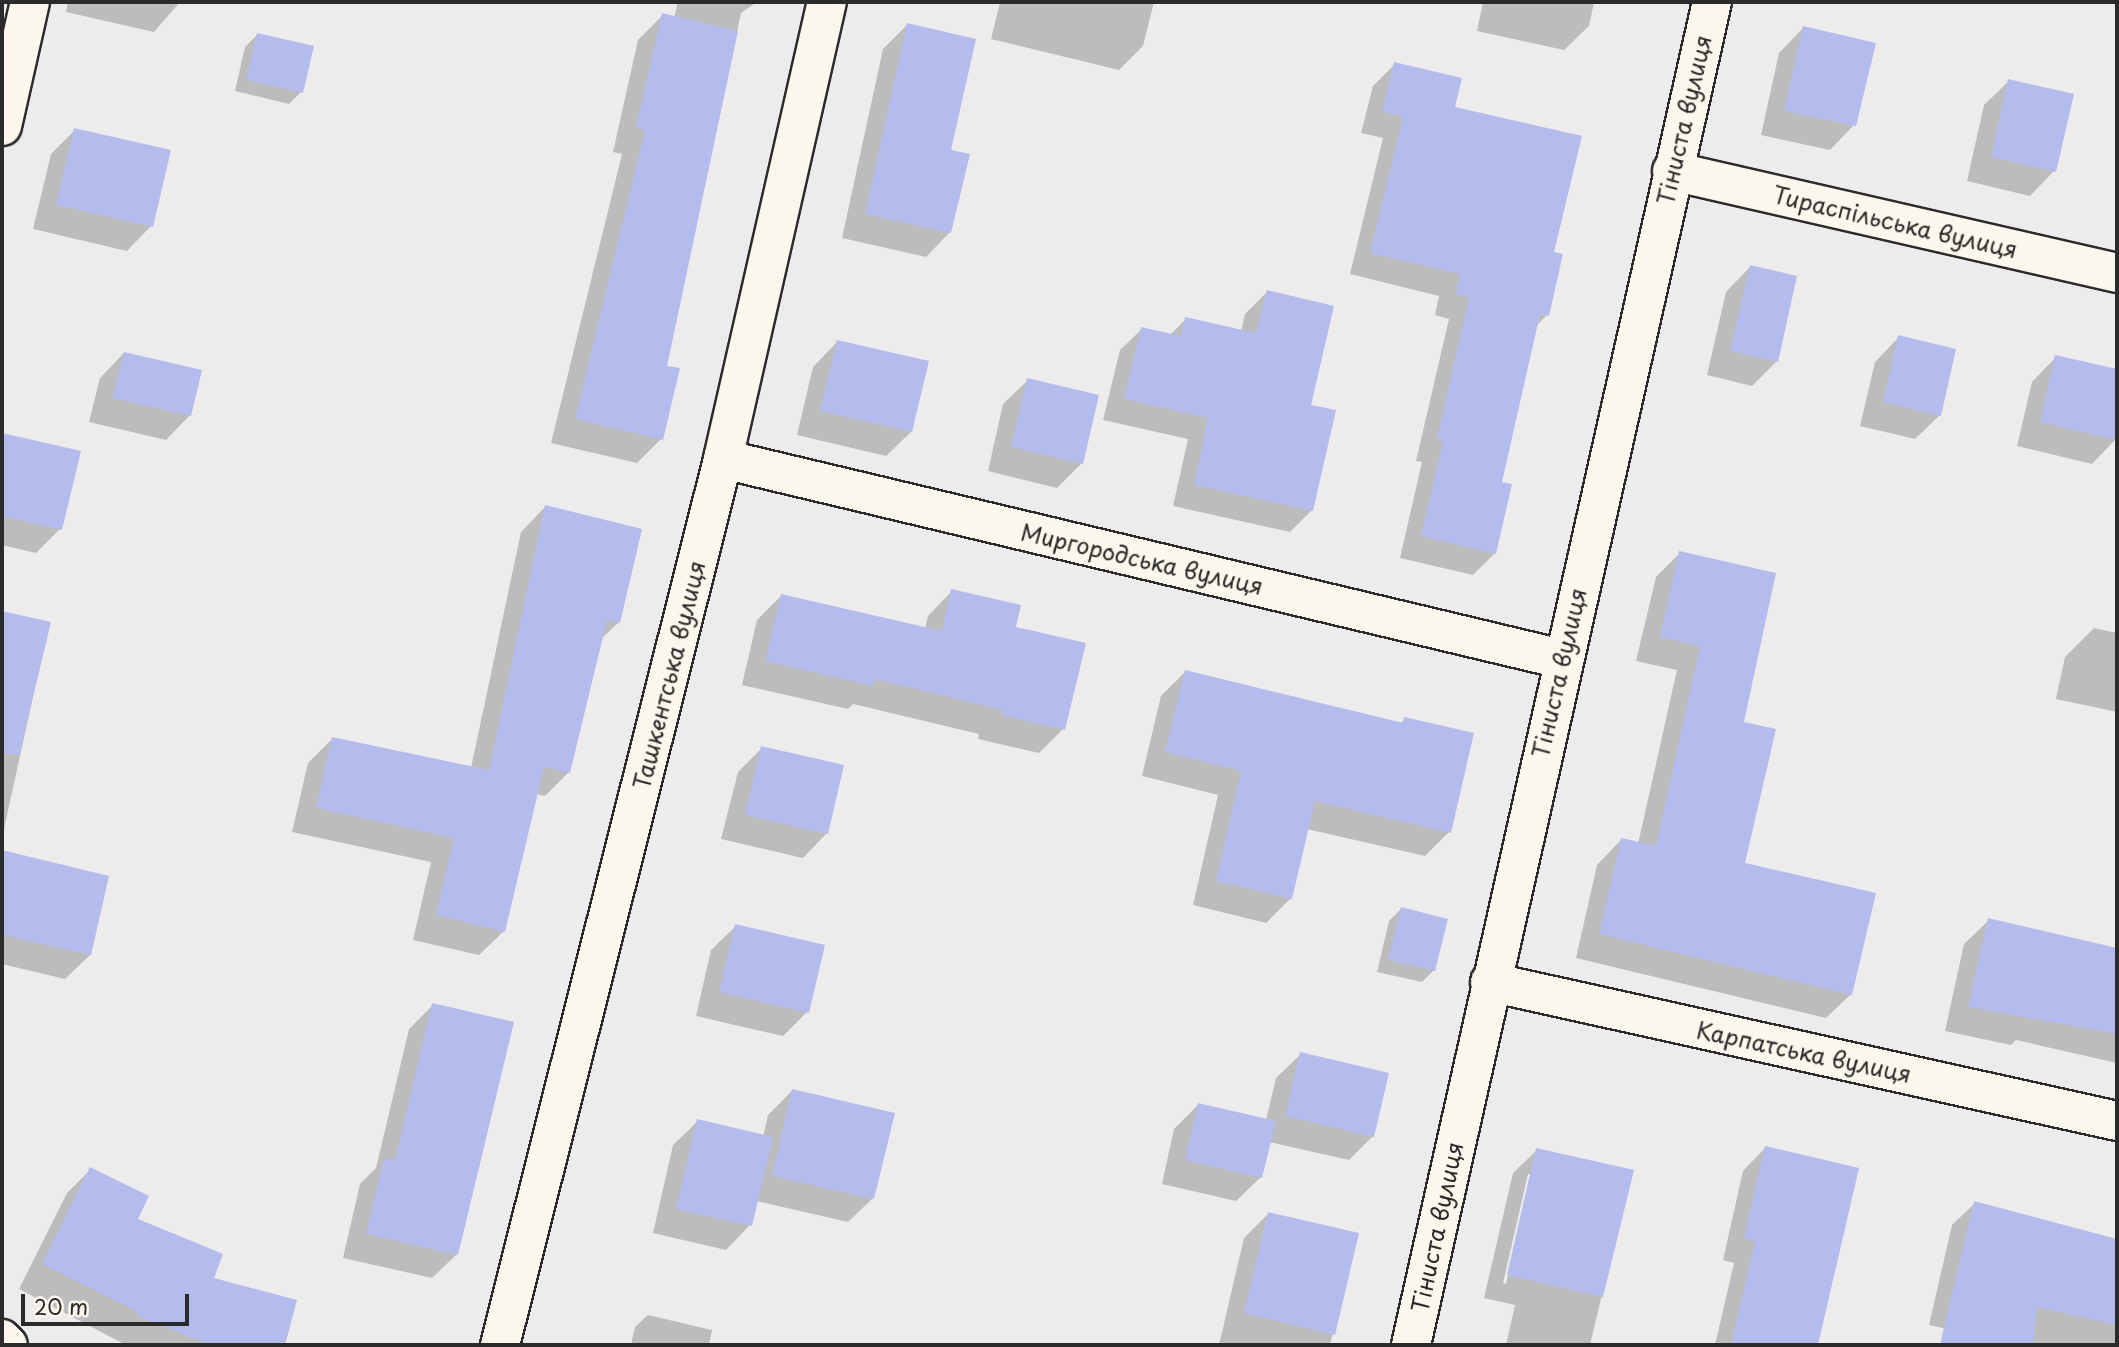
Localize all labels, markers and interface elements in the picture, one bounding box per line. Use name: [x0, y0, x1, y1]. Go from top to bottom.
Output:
street label: Тіниста вулиця: [1651, 32, 1717, 208]
street label: Тираспільська вулиця: [1770, 180, 2020, 264]
street label: Миргородська вулиця: [1018, 518, 1266, 600]
street label: Ташкентська вулиця: [627, 557, 711, 793]
street label: Тіниста вулиця: [1526, 585, 1592, 761]
street label: Карпатська вулиця: [1694, 1016, 1914, 1088]
street label: Тіниста вулиця: [1405, 1139, 1469, 1315]
scale bar: [24, 1280, 192, 1324]
text: 20 m: [34, 1290, 88, 1322]

